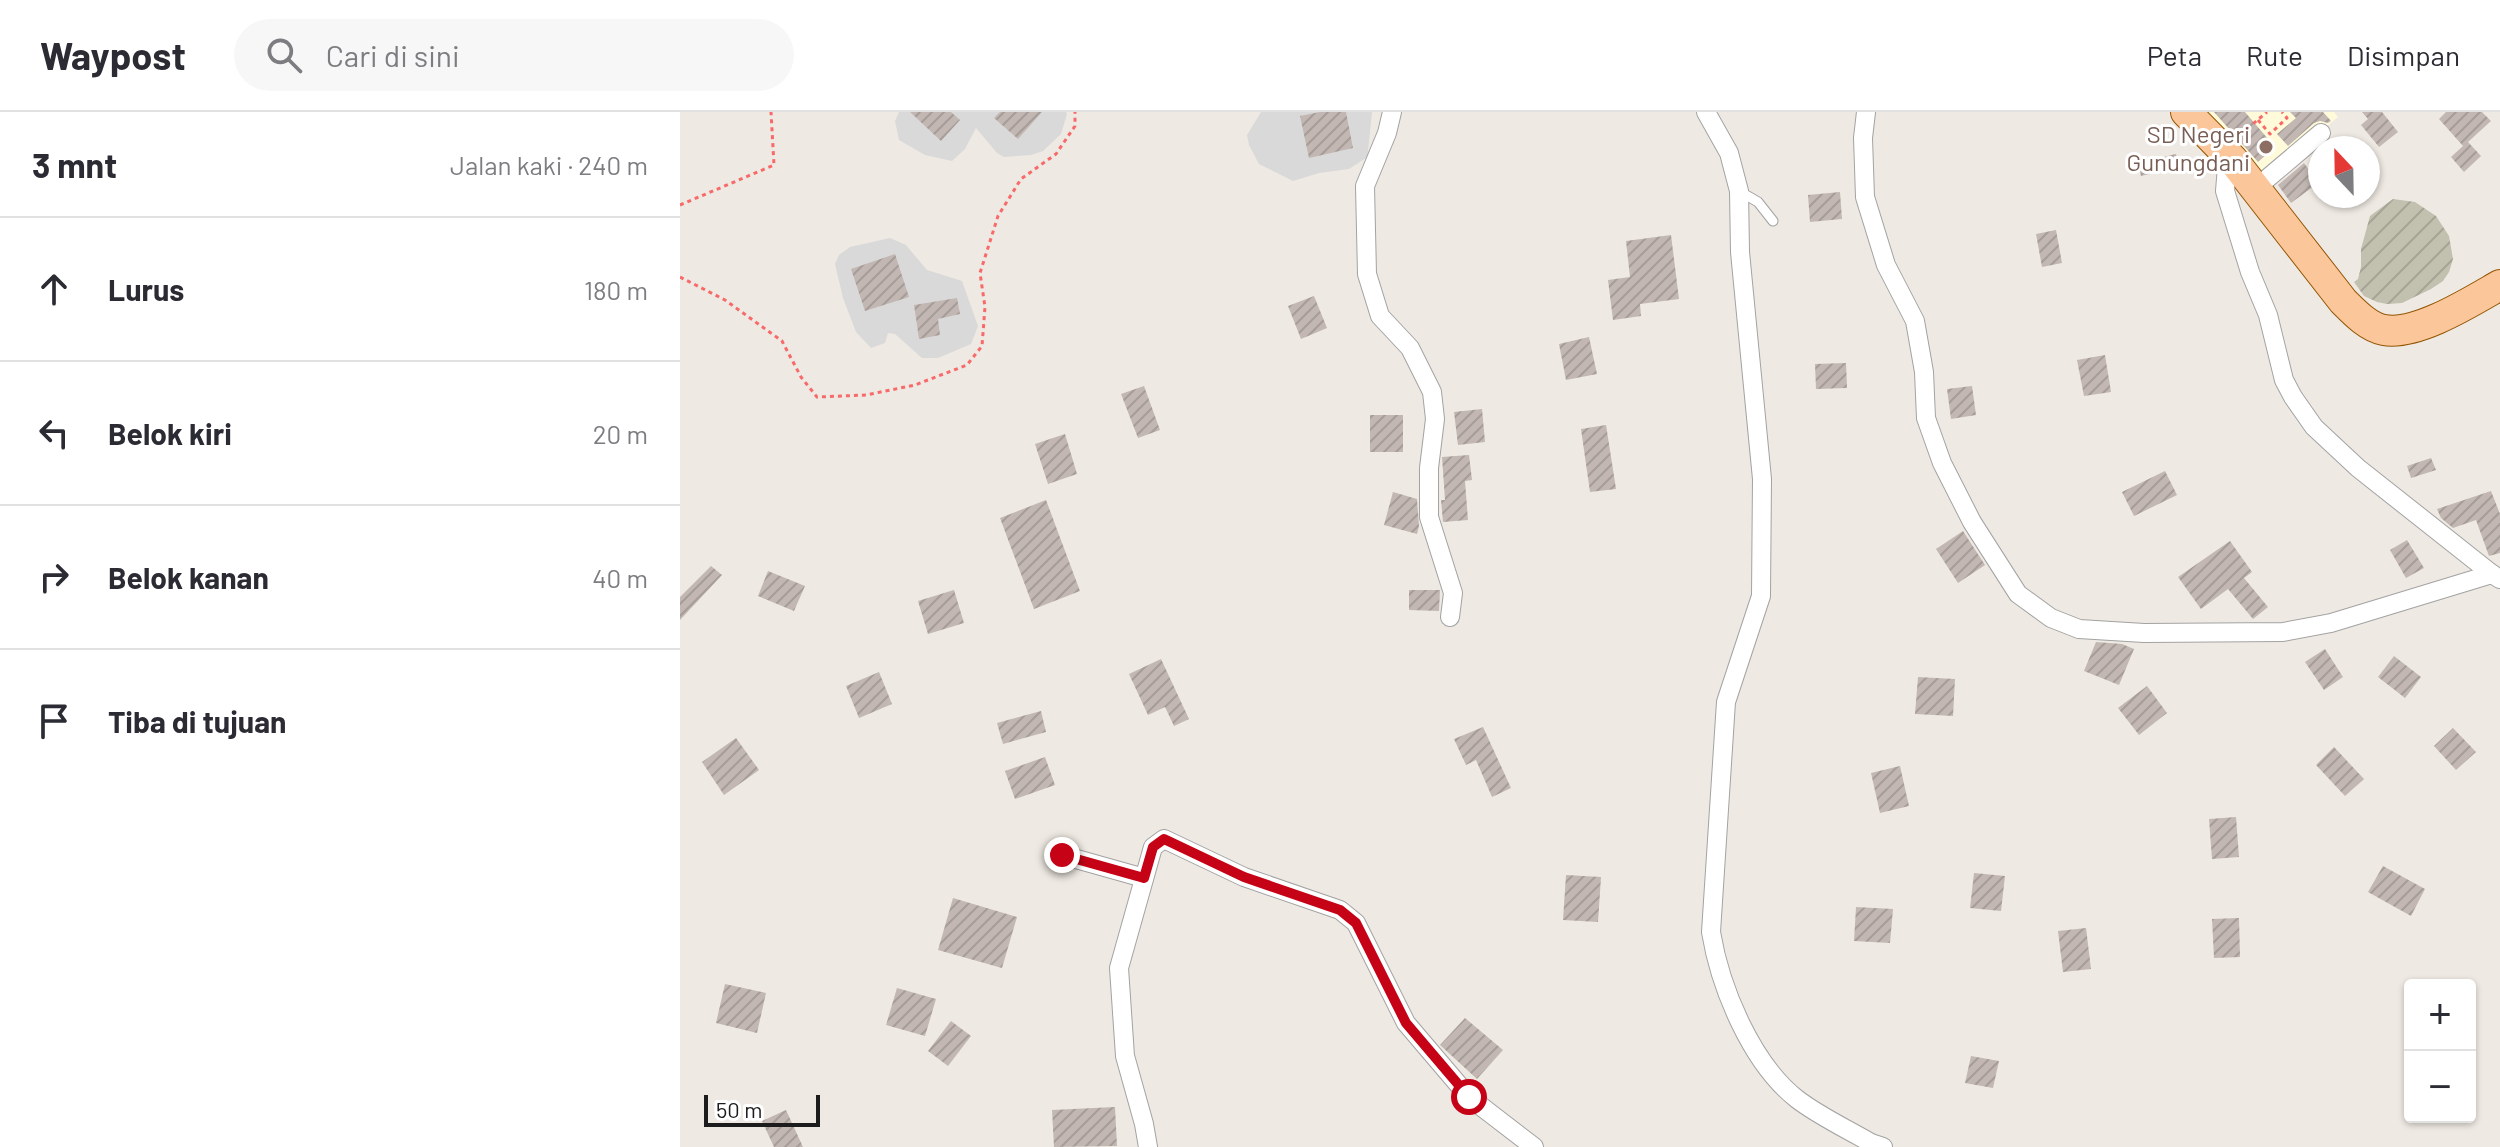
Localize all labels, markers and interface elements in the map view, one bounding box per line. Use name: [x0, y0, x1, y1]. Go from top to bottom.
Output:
search box: [234, 19, 794, 91]
text: Waypost: [40, 32, 186, 78]
icon: search: [262, 33, 306, 77]
text: Cari di sini: [326, 37, 460, 73]
text: Peta: [2147, 38, 2202, 72]
text: Rute: [2246, 38, 2303, 72]
text: Disimpan: [2347, 38, 2460, 72]
place label: SD Negeri Gunungdani: [2126, 119, 2250, 176]
north arrow: [2308, 136, 2380, 208]
marker: SD Negeri Gunungdani: [2257, 138, 2275, 156]
text: 3 mnt: [32, 144, 117, 185]
text: Jalan kaki · 240 m: [450, 149, 648, 180]
icon: ahead: [32, 267, 76, 311]
text: Lurus: [108, 271, 184, 307]
text: 180 m: [584, 274, 648, 305]
icon: left: [32, 411, 76, 455]
text: Belok kiri: [108, 415, 232, 451]
text: 20 m: [593, 418, 648, 449]
icon: right: [32, 555, 76, 599]
text: Belok kanan: [108, 559, 269, 595]
text: 40 m: [592, 562, 648, 593]
icon: arrive: [32, 699, 76, 743]
text: Tiba di tujuan: [108, 703, 286, 739]
route end: [1044, 837, 1080, 873]
map controls: [2404, 979, 2476, 1123]
button: +: [2404, 979, 2476, 1051]
button: −: [2404, 1051, 2476, 1123]
route start: [1451, 1079, 1487, 1115]
scale bar: [704, 1091, 820, 1127]
text: 50 m: [716, 1096, 762, 1122]

